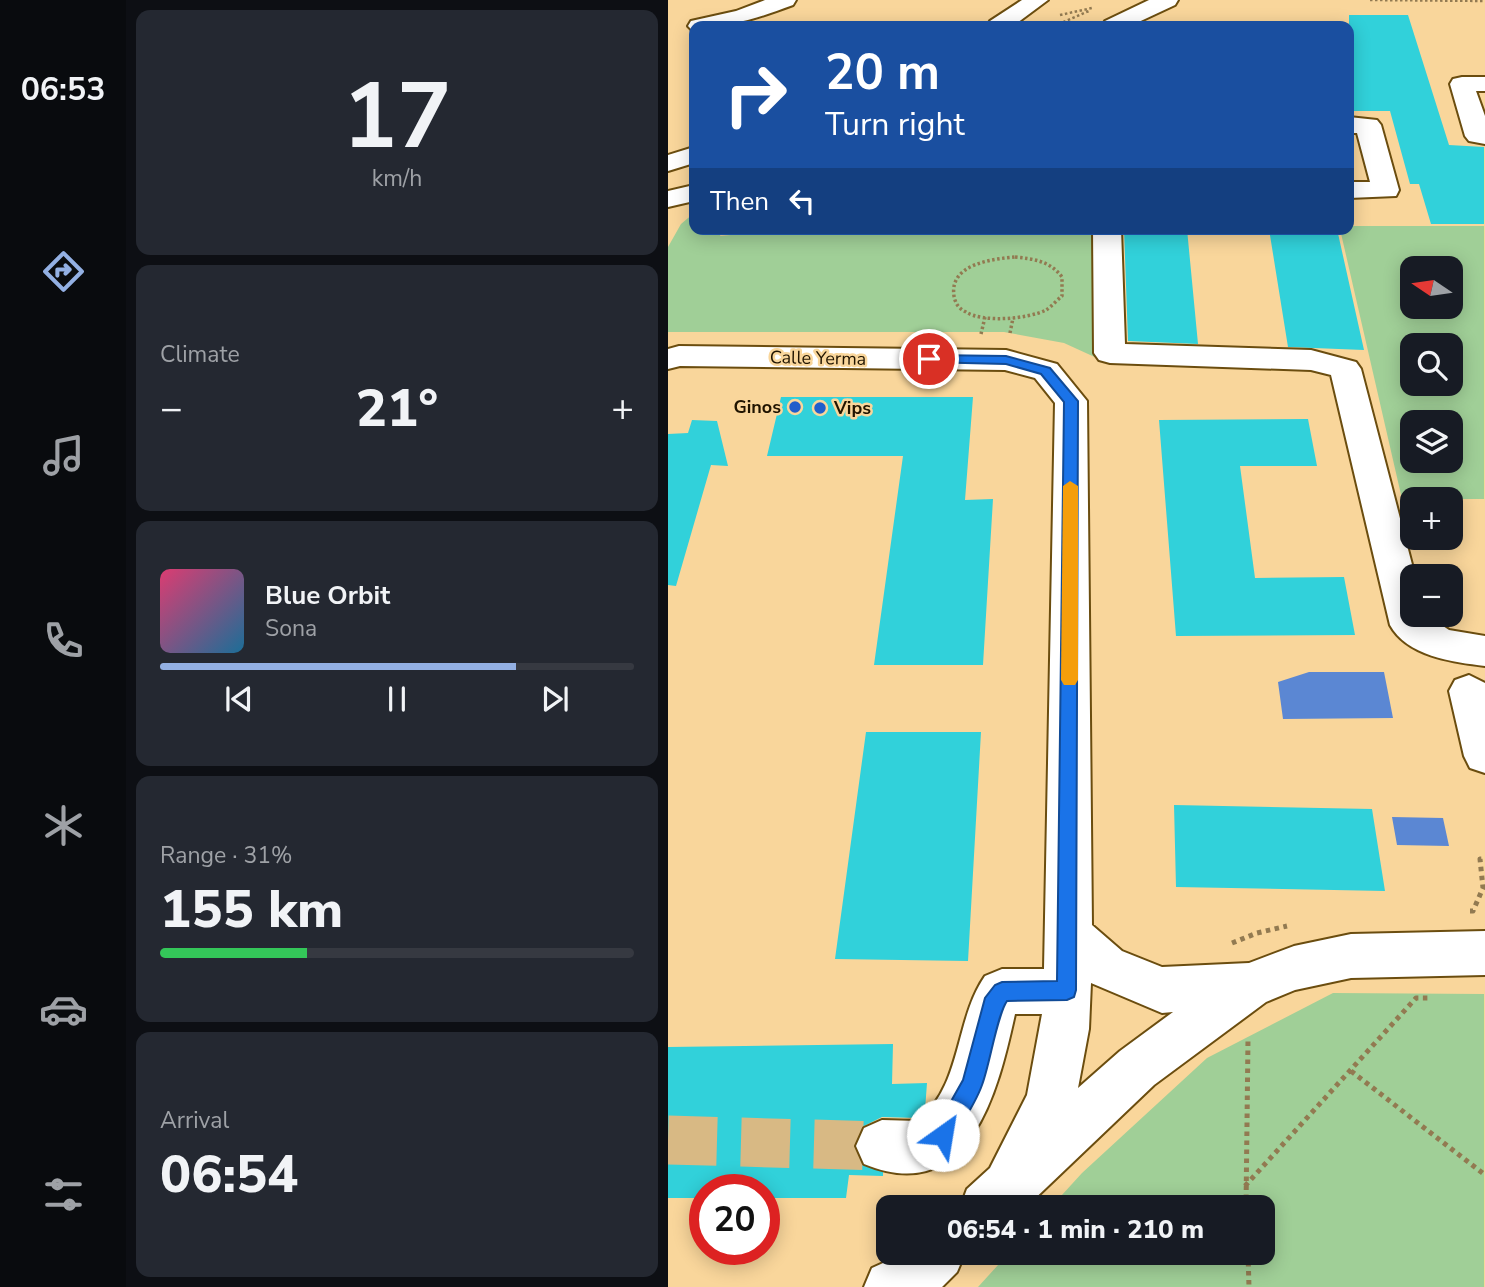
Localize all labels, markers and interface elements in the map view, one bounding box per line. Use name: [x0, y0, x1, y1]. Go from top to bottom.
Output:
text: 20 m: [825, 39, 940, 106]
icon: right: [710, 49, 801, 140]
text: 17: [342, 55, 452, 179]
text: 06:53: [21, 68, 105, 111]
text: Turn right: [825, 103, 965, 146]
text: km/h: [372, 163, 422, 194]
icon: left: [783, 182, 821, 220]
text: Then: [710, 184, 769, 219]
icon: directions: [39, 247, 88, 296]
north arrow: [1400, 256, 1462, 318]
map controls: [1400, 256, 1463, 627]
pin: [899, 329, 959, 389]
button: search: [1400, 333, 1463, 396]
text: Climate: [160, 339, 240, 370]
icon: arrive: [910, 340, 948, 378]
street label: Calle Yerma: [770, 345, 866, 371]
text: 21°: [356, 373, 438, 444]
text: −: [160, 383, 183, 434]
text: +: [611, 383, 634, 434]
place label: Ginos: [733, 395, 781, 419]
place label: Vips: [833, 396, 871, 420]
marker: Ginos: [787, 399, 803, 415]
marker: Vips: [812, 400, 828, 416]
button: layers: [1400, 410, 1463, 473]
icon: music: [39, 431, 88, 480]
button: +: [1400, 487, 1463, 550]
button: −: [1400, 564, 1463, 627]
text: Blue Orbit: [265, 578, 390, 613]
text: Sona: [265, 613, 317, 644]
icon: phone: [39, 616, 88, 665]
icon: previous: [220, 680, 258, 718]
icon: pause: [378, 680, 416, 718]
icon: next: [536, 680, 574, 718]
icon: climate: [39, 801, 88, 850]
text: Range · 31%: [160, 840, 292, 871]
text: 155 km: [160, 874, 343, 945]
icon: car: [39, 985, 88, 1034]
position arrow: [906, 1098, 980, 1172]
text: Arrival: [160, 1105, 229, 1136]
text: 06:54: [160, 1139, 298, 1210]
icon: filters: [39, 1170, 88, 1219]
speed limit sign: 20: [689, 1174, 780, 1265]
text: 06:54 · 1 min · 210 m: [947, 1212, 1204, 1247]

